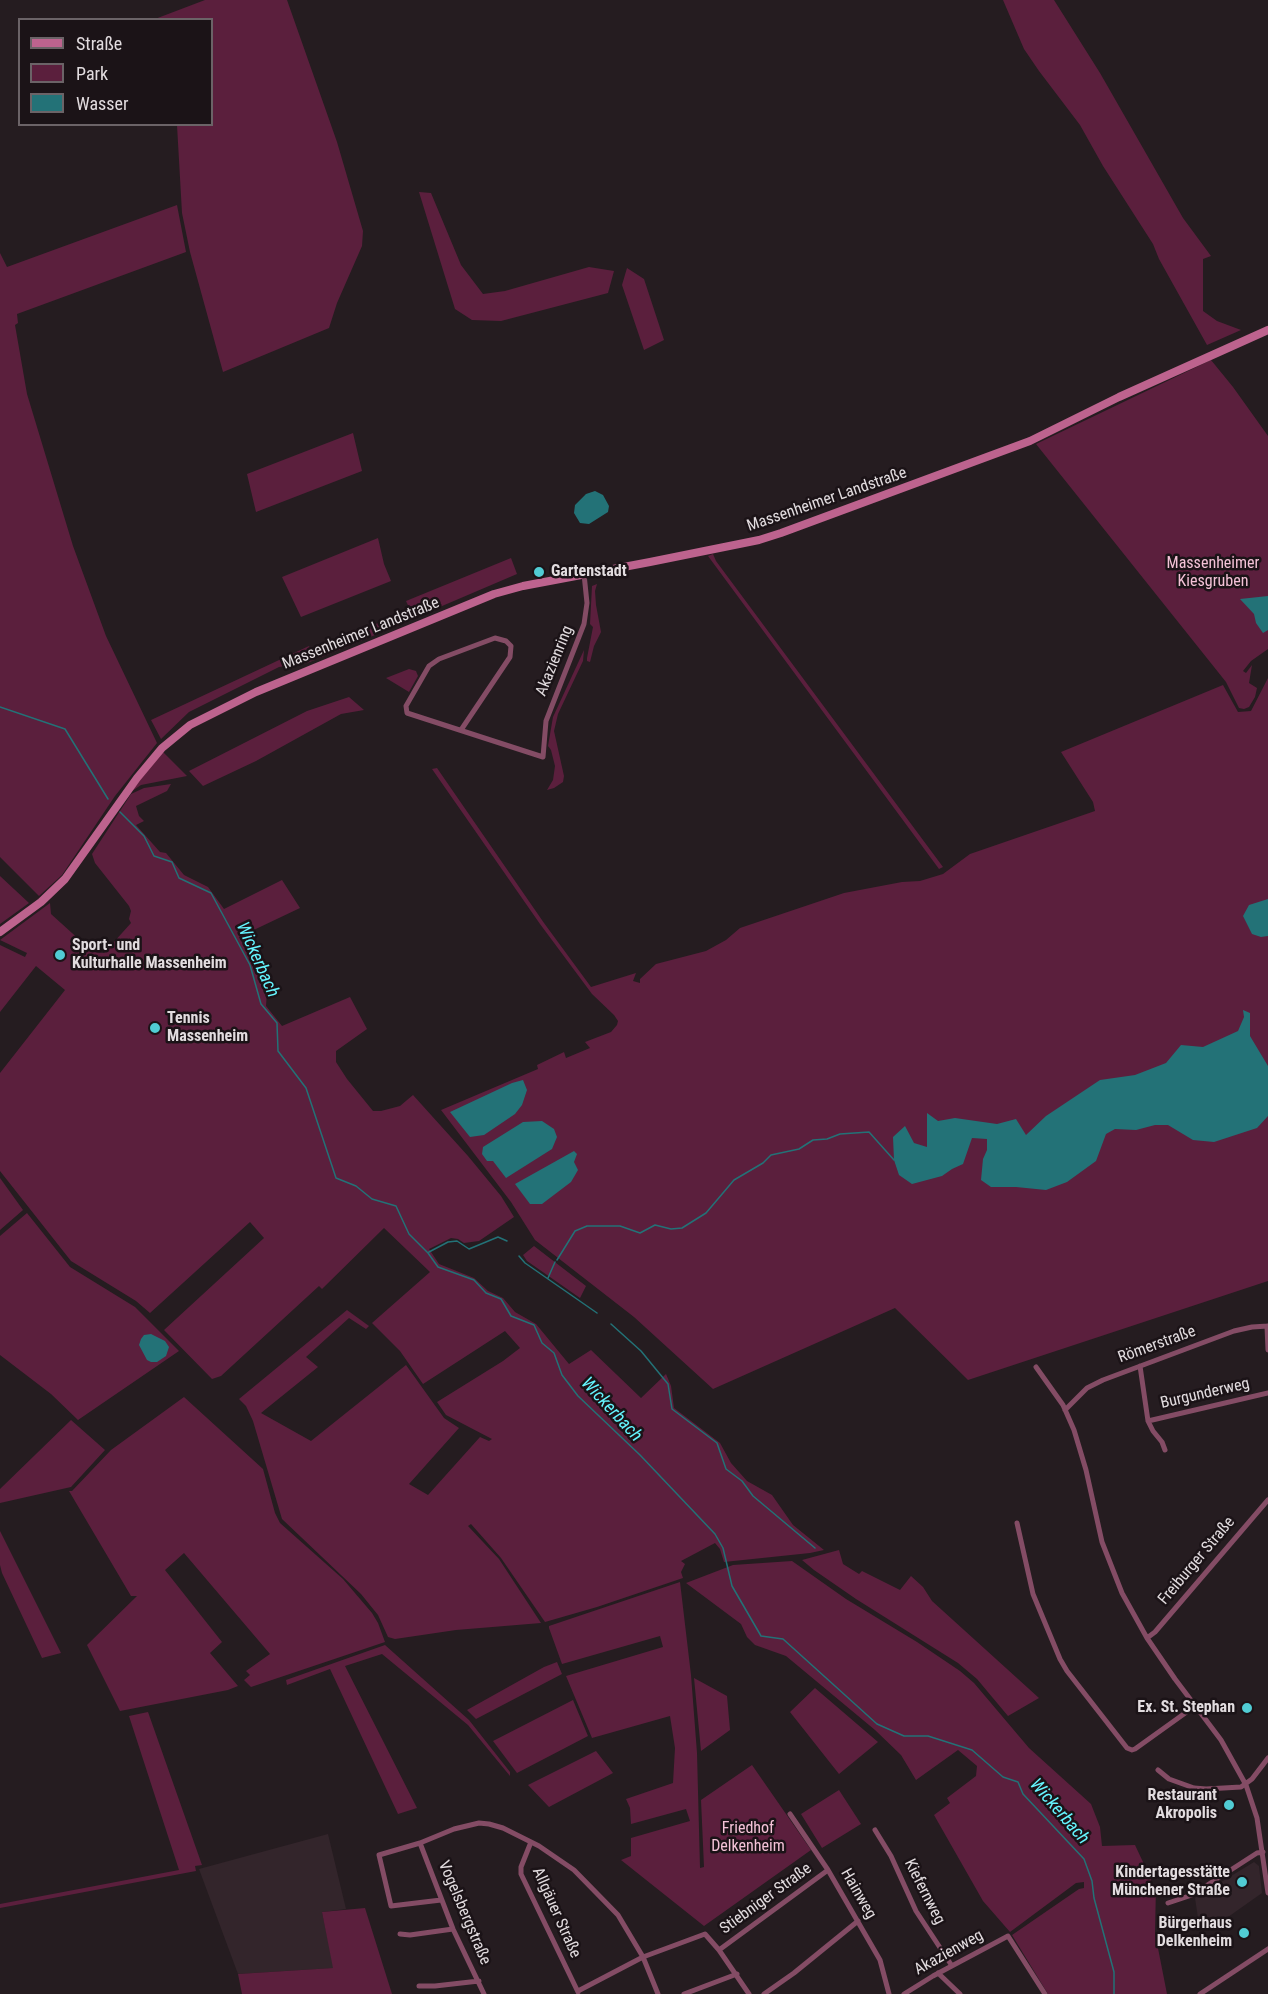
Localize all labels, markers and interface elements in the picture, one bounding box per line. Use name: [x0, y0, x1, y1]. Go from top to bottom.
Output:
legend: [18, 18, 213, 126]
text: Straße: [76, 33, 122, 54]
text: Park: [76, 63, 108, 84]
text: Wasser: [76, 93, 128, 114]
street label: Massenheimer Landstraße: [745, 464, 909, 536]
park label: Massenheimer Kiesgruben: [1167, 554, 1259, 592]
place label: Gartenstadt: [551, 562, 627, 582]
marker: Gartenstadt: [532, 565, 546, 579]
street label: Massenheimer Landstraße: [280, 594, 442, 674]
street label: Akazienring: [532, 623, 578, 699]
water label: Wickerbach: [231, 919, 283, 1001]
place label: Sport- und Kulturhalle Massenheim: [72, 936, 227, 974]
marker: Sport- und Kulturhalle Massenheim: [53, 948, 67, 962]
place label: Tennis Massenheim: [167, 1009, 248, 1047]
marker: Tennis Massenheim: [148, 1021, 162, 1035]
street label: Römerstraße: [1116, 1322, 1198, 1368]
water label: Wickerbach: [576, 1373, 646, 1447]
street label: Burgunderweg: [1159, 1374, 1251, 1414]
street label: Freiburger Straße: [1155, 1513, 1239, 1609]
place label: Ex. St. Stephan: [1137, 1698, 1235, 1718]
marker: Ex. St. Stephan: [1240, 1701, 1254, 1715]
water label: Wickerbach: [1025, 1775, 1093, 1849]
place label: Restaurant Akropolis: [1148, 1786, 1217, 1824]
marker: Restaurant Akropolis: [1222, 1798, 1236, 1812]
park label: Friedhof Delkenheim: [711, 1819, 785, 1857]
street label: Kiefernweg: [899, 1856, 949, 1928]
street label: Vogelsbergstraße: [433, 1858, 495, 1968]
street label: Stiebniger Straße: [716, 1859, 816, 1939]
place label: Kindertagesstätte Münchener Straße: [1112, 1863, 1230, 1901]
street label: Allgäuer Straße: [528, 1865, 584, 1961]
street label: Hainweg: [836, 1865, 880, 1923]
marker: Kindertagesstätte Münchener Straße: [1235, 1875, 1249, 1889]
place label: Bürgerhaus Delkenheim: [1157, 1914, 1232, 1952]
street label: Akazienweg: [911, 1926, 987, 1980]
marker: Bürgerhaus Delkenheim: [1237, 1926, 1251, 1940]

